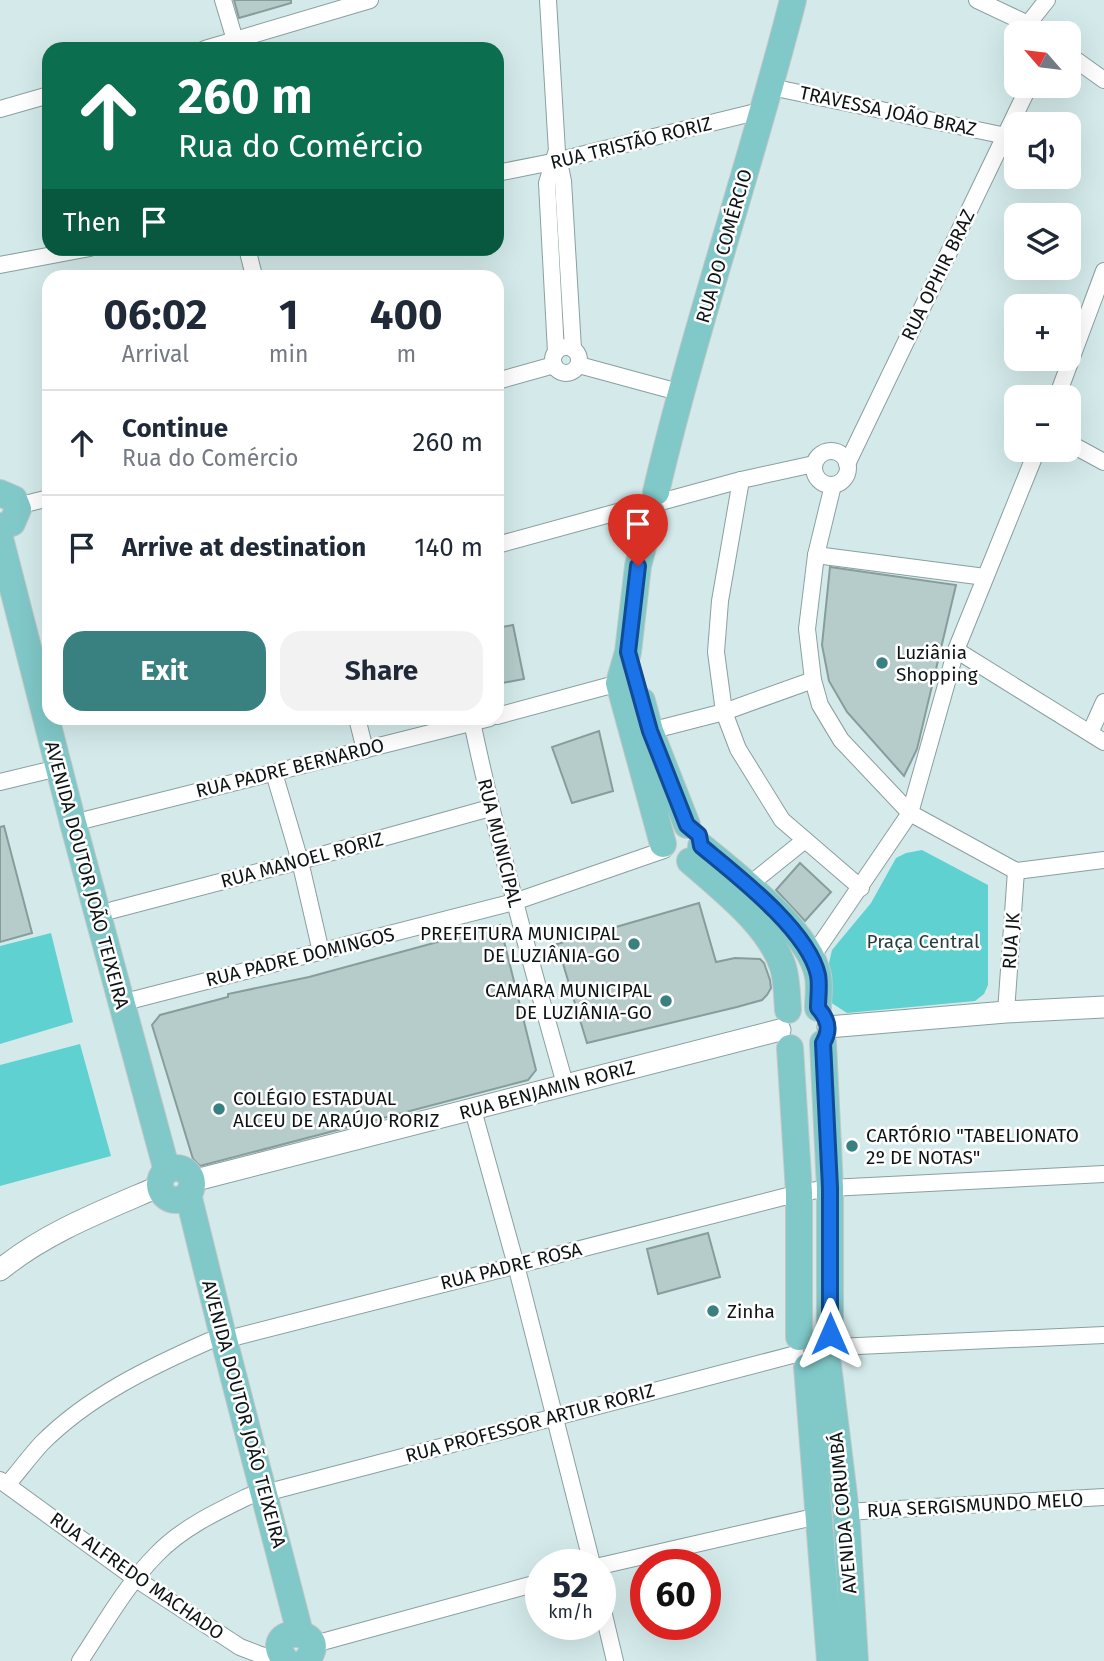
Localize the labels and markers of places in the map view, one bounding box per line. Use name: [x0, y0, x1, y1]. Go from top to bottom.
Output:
pin: [608, 494, 668, 566]
place label: Luziânia Shopping: [896, 641, 978, 686]
marker: Luziânia Shopping: [874, 655, 890, 671]
place label: PREFEITURA MUNICIPAL DE LUZIÂNIA-GO: [420, 922, 621, 967]
marker: PREFEITURA MUNICIPAL DE LUZIÂNIA-GO: [626, 936, 642, 952]
place label: CAMARA MUNICIPAL DE LUZIÂNIA-GO: [485, 979, 653, 1024]
marker: CAMARA MUNICIPAL DE LUZIÂNIA-GO: [658, 993, 674, 1009]
place label: COLÉGIO ESTADUAL ALCEU DE ARAÚJO RORIZ: [233, 1087, 439, 1132]
marker: COLÉGIO ESTADUAL ALCEU DE ARAÚJO RORIZ: [211, 1101, 227, 1117]
place label: CARTÓRIO "TABELIONATO 2º DE NOTAS": [866, 1124, 1079, 1169]
marker: CARTÓRIO "TABELIONATO 2º DE NOTAS": [844, 1138, 860, 1154]
place label: Zinha: [727, 1300, 775, 1323]
marker: Zinha: [705, 1303, 721, 1319]

